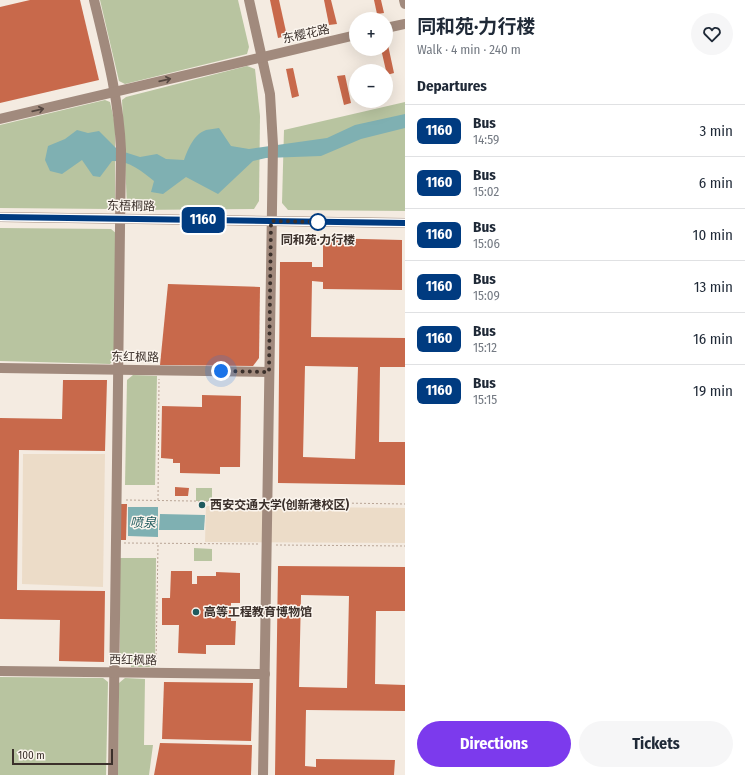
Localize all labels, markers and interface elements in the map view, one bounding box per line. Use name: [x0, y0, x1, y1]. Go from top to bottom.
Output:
map controls: [349, 12, 393, 108]
button: +: [349, 12, 393, 56]
button: heart: [691, 13, 733, 55]
text: 同和苑·力行楼: [417, 15, 535, 38]
street label: 东樱花路: [281, 22, 331, 46]
text: Walk · 4 min · 240 m: [417, 42, 521, 57]
button: −: [349, 64, 393, 108]
one-way arrow: [158, 76, 171, 84]
text: Departures: [417, 77, 487, 95]
one-way arrow: [31, 105, 44, 113]
text: Bus: [473, 114, 496, 132]
text: 1160: [426, 122, 452, 139]
text: 3 min: [699, 122, 733, 140]
text: 14:59: [473, 132, 499, 147]
text: Bus: [473, 166, 496, 184]
text: 1160: [426, 174, 452, 191]
text: 6 min: [699, 174, 733, 192]
text: 15:02: [473, 184, 499, 199]
street label: 东梧桐路: [107, 199, 155, 213]
line badge: 1160: [175, 207, 231, 233]
text: 1160: [190, 211, 216, 228]
marker: 同和苑·力行楼: [309, 213, 327, 231]
text: Bus: [473, 218, 496, 236]
text: 1160: [426, 226, 452, 243]
text: 10 min: [693, 226, 733, 244]
place label: 同和苑·力行楼: [281, 233, 355, 247]
text: 15:06: [473, 236, 500, 251]
text: Bus: [473, 270, 496, 288]
text: 1160: [426, 278, 452, 295]
text: 13 min: [694, 278, 733, 296]
text: 15:09: [473, 288, 500, 303]
text: Bus: [473, 322, 496, 340]
text: 1160: [426, 330, 452, 347]
text: 16 min: [693, 330, 733, 348]
text: 15:12: [473, 340, 497, 355]
street label: 东红枫路: [111, 350, 159, 364]
your location: [211, 361, 231, 381]
text: Bus: [473, 374, 496, 392]
text: 1160: [426, 382, 452, 399]
text: 19 min: [693, 382, 733, 400]
text: 15:15: [473, 392, 497, 407]
place label: 西安交通大学(创新港校区): [210, 498, 350, 512]
marker: 西安交通大学(创新港校区): [197, 500, 207, 510]
water label: 喷泉: [130, 515, 157, 530]
place label: 高等工程教育博物馆: [204, 605, 312, 619]
marker: 高等工程教育博物馆: [191, 607, 201, 617]
street label: 西红枫路: [109, 653, 157, 667]
button: Directions: [417, 721, 571, 767]
button: Tickets: [579, 721, 733, 767]
scale bar: [12, 747, 113, 766]
text: 100 m: [18, 749, 45, 762]

